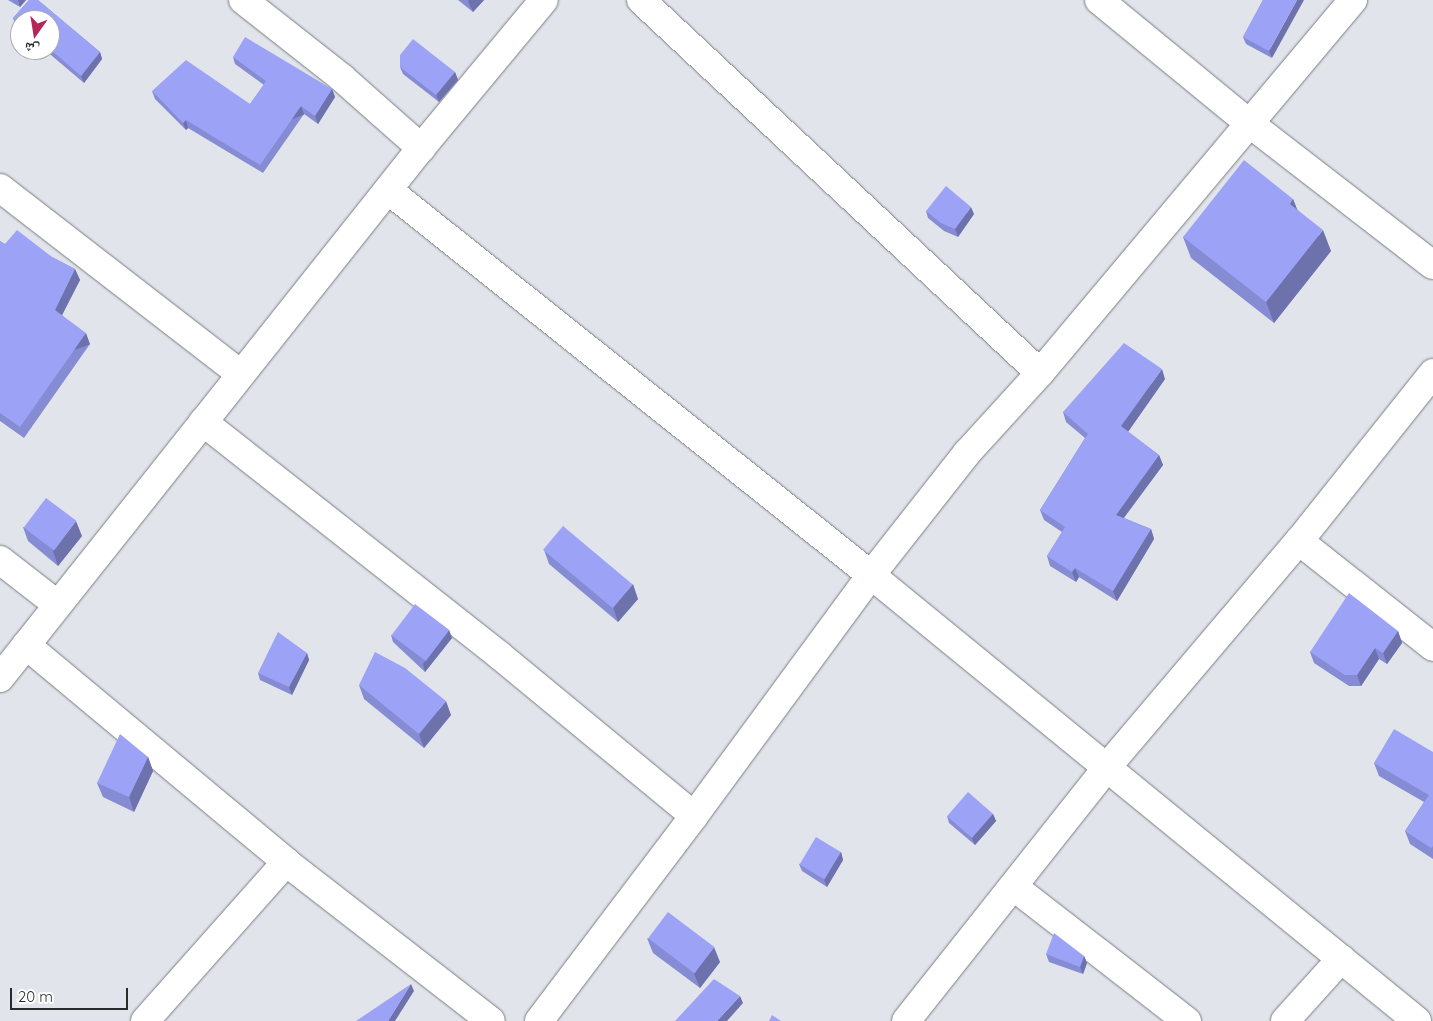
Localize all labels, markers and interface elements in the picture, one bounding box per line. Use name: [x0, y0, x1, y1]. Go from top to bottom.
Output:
north arrow: [10, 10, 60, 60]
text: ش: [23, 38, 41, 59]
scale bar: [12, 978, 130, 1010]
text: 20 m: [18, 987, 53, 1006]

